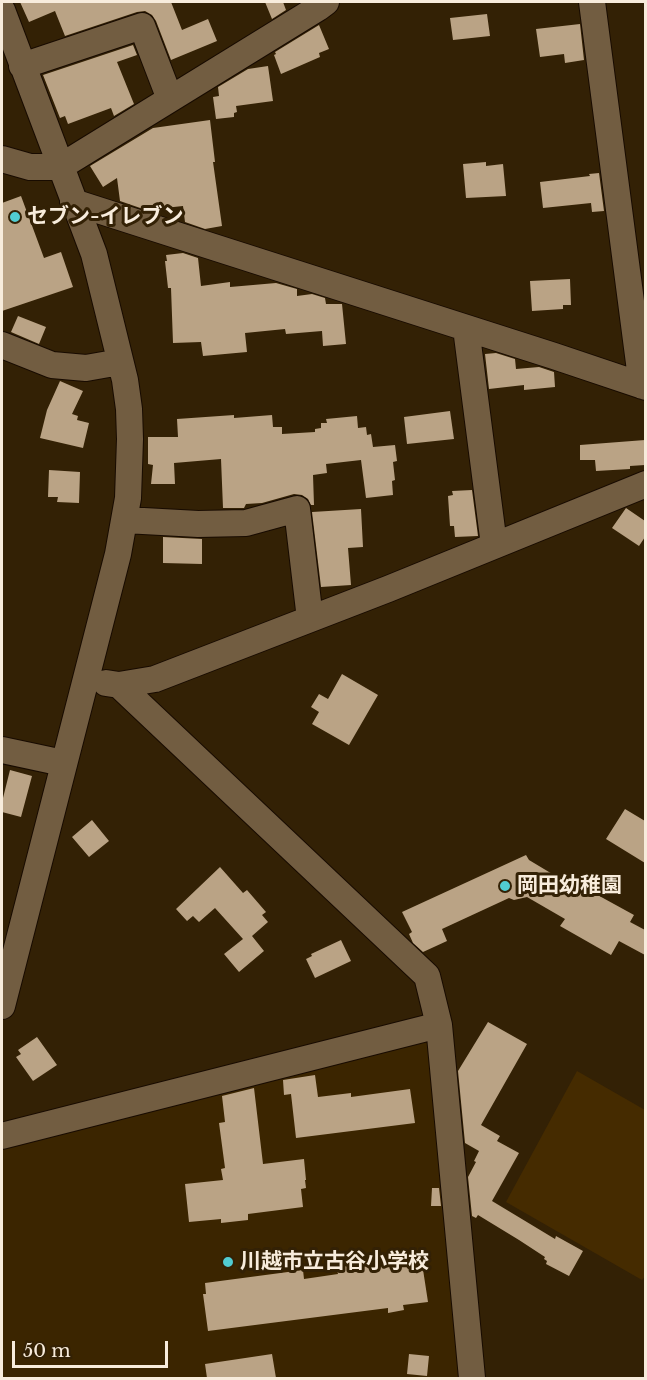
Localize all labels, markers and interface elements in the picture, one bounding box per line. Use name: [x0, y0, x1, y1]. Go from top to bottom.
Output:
place label: セブン-イレブン: [27, 204, 184, 230]
marker: セブン-イレブン: [8, 210, 22, 224]
place label: 岡田幼稚園: [517, 873, 622, 899]
marker: 岡田幼稚園: [498, 879, 512, 893]
place label: 川越市立古谷小学校: [240, 1249, 429, 1275]
marker: 川越市立古谷小学校: [221, 1255, 235, 1269]
scale bar: [15, 1329, 171, 1367]
text: 50 m: [23, 1340, 71, 1362]

